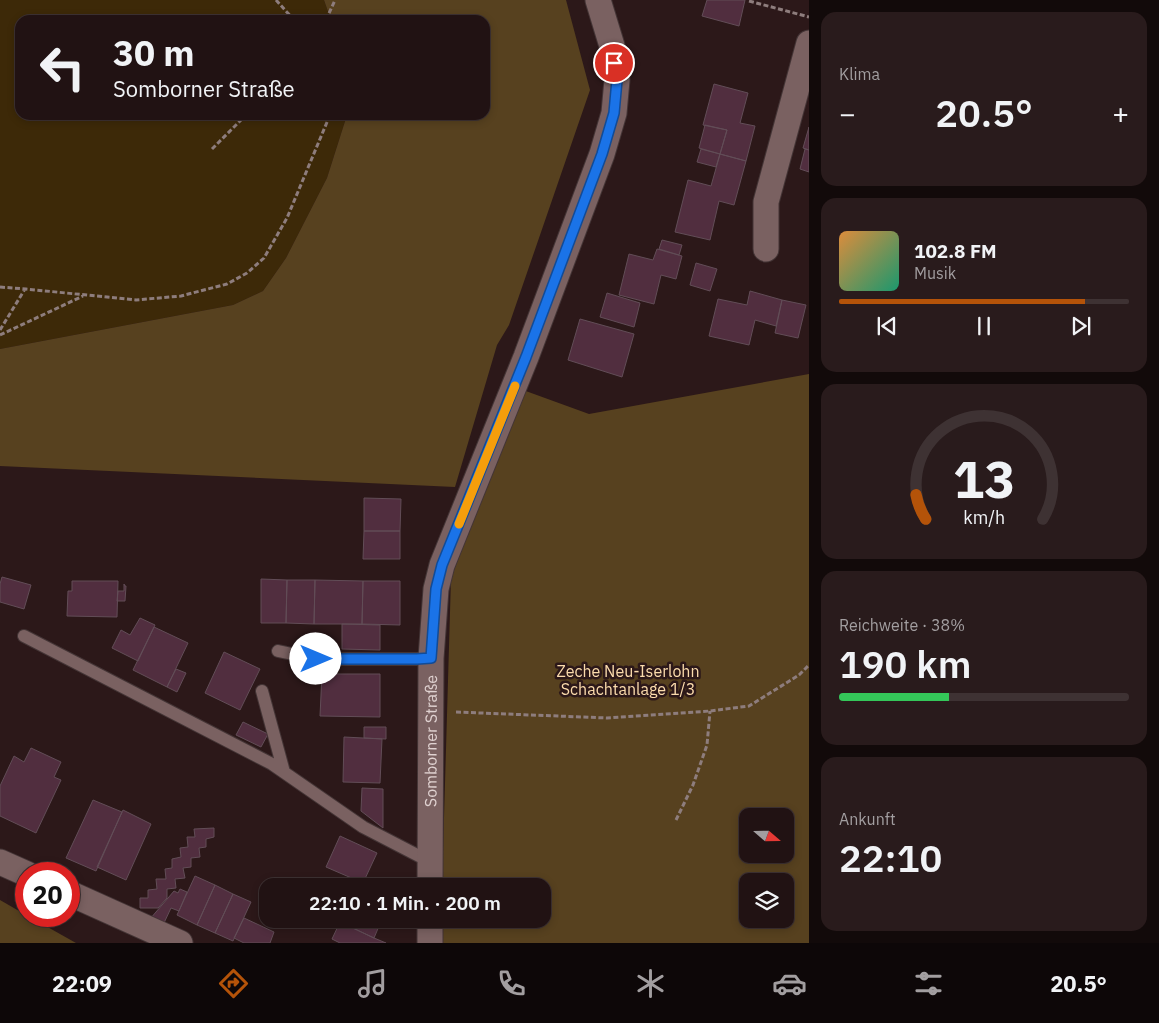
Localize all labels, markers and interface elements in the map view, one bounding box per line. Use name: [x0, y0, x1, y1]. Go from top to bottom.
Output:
text: 30 m: [113, 30, 195, 76]
icon: left: [30, 35, 95, 100]
pin: [593, 42, 635, 84]
icon: arrive: [600, 49, 628, 77]
text: Klima: [839, 64, 880, 84]
text: Somborner Straße: [113, 74, 295, 103]
text: 20.5°: [935, 88, 1033, 137]
text: −: [839, 95, 856, 132]
text: +: [1112, 95, 1129, 132]
text: 102.8 FM: [914, 239, 997, 263]
text: Musik: [914, 263, 956, 283]
icon: previous: [873, 312, 901, 340]
icon: pause: [970, 312, 998, 340]
icon: next: [1067, 312, 1095, 340]
text: 13: [953, 445, 1015, 512]
text: km/h: [963, 506, 1005, 529]
text: Reichweite · 38%: [839, 615, 965, 635]
position arrow: [289, 632, 341, 684]
text: 190 km: [839, 639, 971, 688]
park label: Zeche Neu-Iserlohn Schachtanlage 1/3: [556, 661, 700, 699]
street label: Somborner Straße: [420, 675, 441, 807]
north arrow: [739, 808, 794, 862]
map controls: [739, 808, 794, 928]
text: Ankunft: [839, 809, 896, 829]
text: 22:10: [839, 833, 942, 882]
speed limit sign: 20: [15, 862, 80, 927]
button: layers: [739, 873, 794, 928]
text: 22:10 · 1 Min. · 200 m: [309, 891, 501, 915]
icon: directions: [216, 966, 251, 1001]
icon: music: [355, 966, 390, 1001]
icon: phone: [494, 966, 529, 1001]
icon: climate: [633, 966, 668, 1001]
icon: car: [772, 966, 807, 1001]
icon: filters: [911, 966, 946, 1001]
text: 22:09: [52, 969, 112, 998]
text: 20.5°: [1050, 969, 1107, 998]

